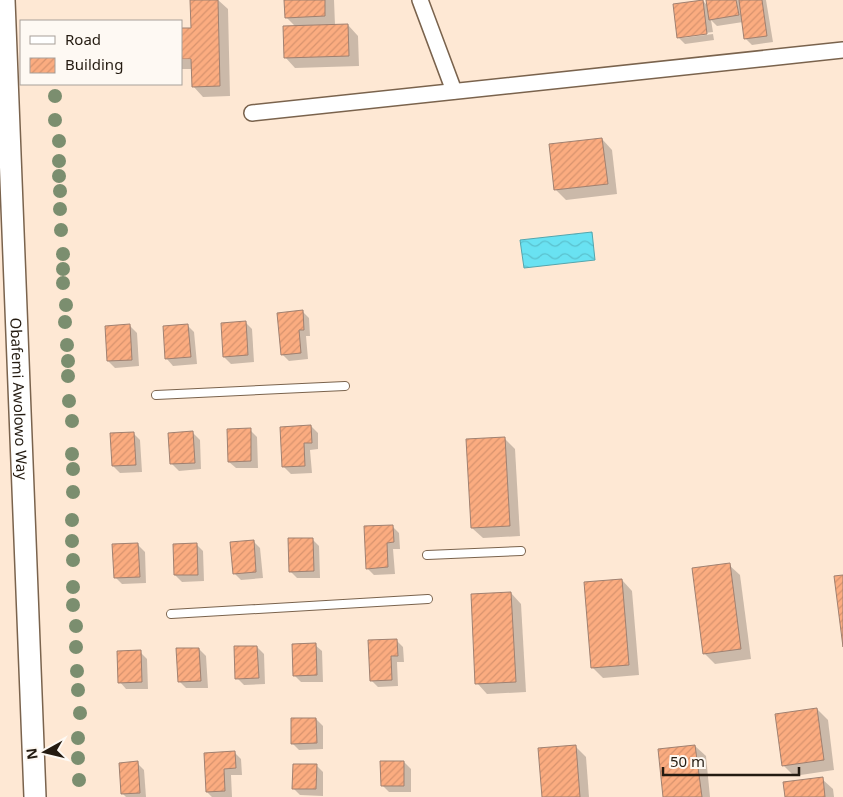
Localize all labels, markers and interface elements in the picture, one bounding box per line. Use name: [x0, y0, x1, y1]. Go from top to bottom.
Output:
legend: [20, 20, 182, 85]
text: Road: [65, 29, 101, 49]
text: Building: [65, 54, 123, 74]
street label: Obafemi Awolowo Way: [6, 317, 33, 481]
north arrow: [20, 727, 70, 777]
scale bar: [663, 744, 799, 776]
text: N: [21, 747, 42, 761]
text: 50 m: [670, 751, 705, 771]

